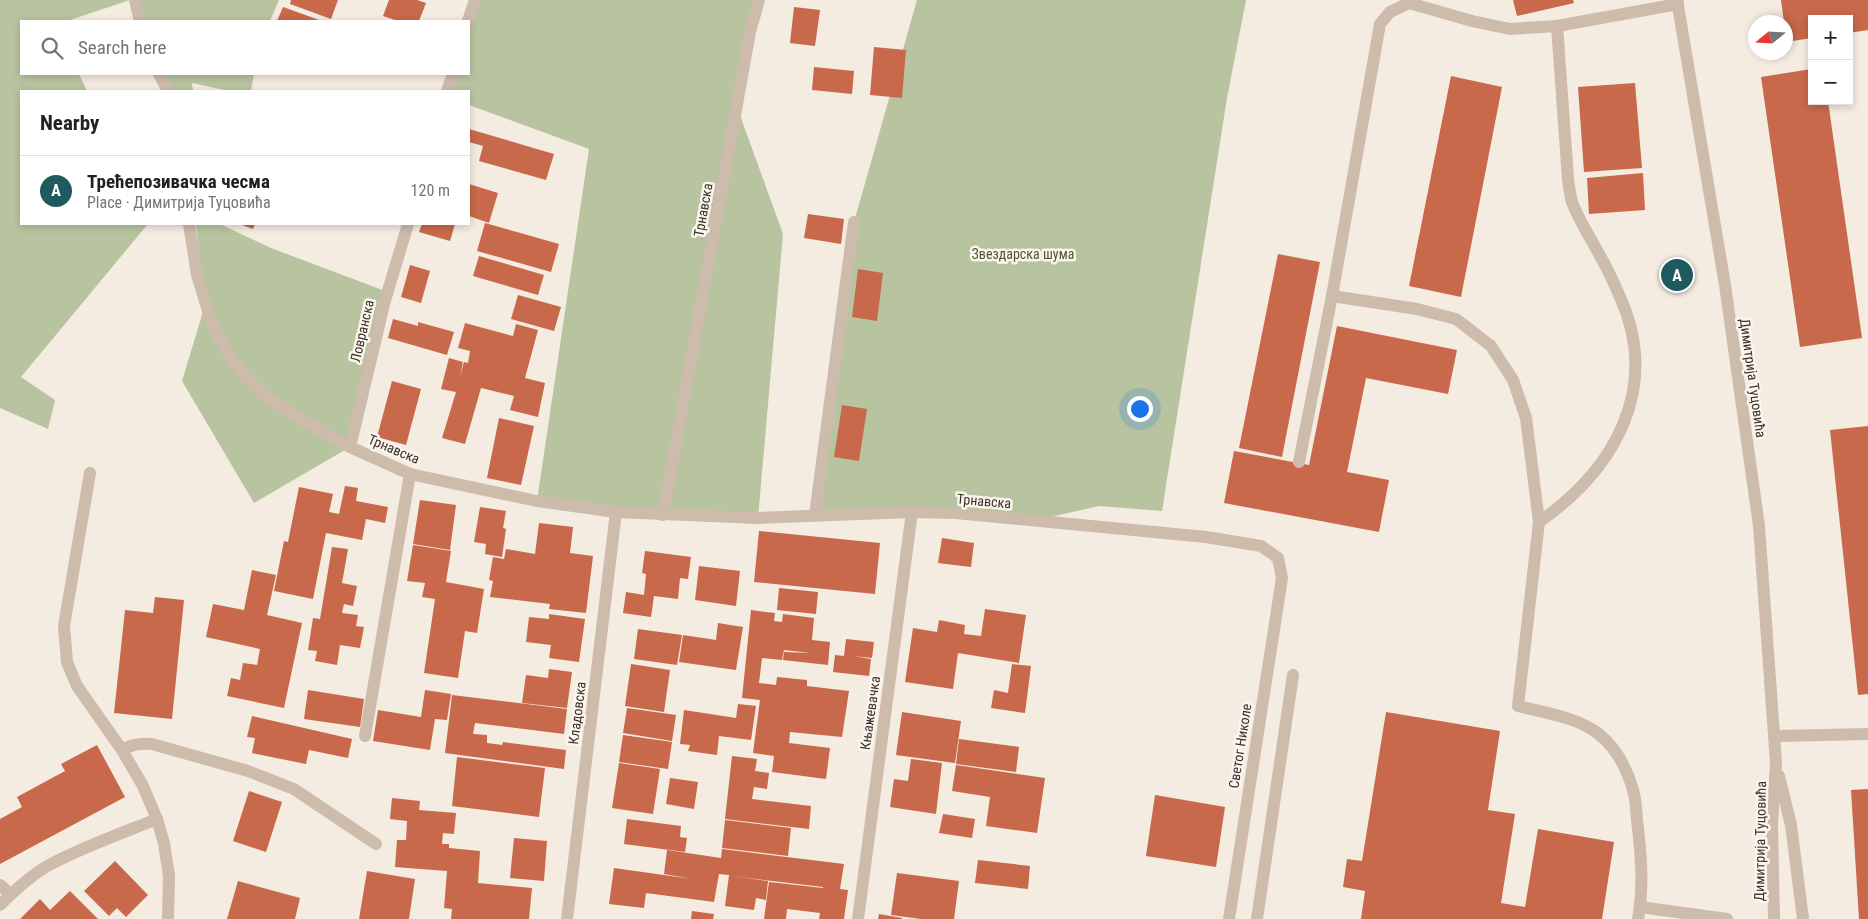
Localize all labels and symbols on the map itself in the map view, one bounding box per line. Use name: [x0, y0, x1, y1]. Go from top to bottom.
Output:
north arrow: [1748, 15, 1793, 60]
street label: Трнавска: [690, 182, 716, 238]
park label: Звездарска шума: [972, 246, 1074, 262]
pin: A: [1661, 256, 1693, 294]
street label: Ловранска: [347, 298, 377, 364]
street label: Димитрија Туцовића: [1737, 317, 1769, 439]
your location: [1127, 396, 1153, 422]
street label: Трнавска: [366, 431, 422, 467]
street label: Трнавска: [956, 491, 1012, 511]
street label: Књажевачка: [857, 675, 883, 751]
street label: Кладовска: [565, 681, 589, 745]
street label: Светог Николе: [1225, 702, 1255, 790]
street label: Димитрија Туцовића: [1751, 781, 1769, 901]

